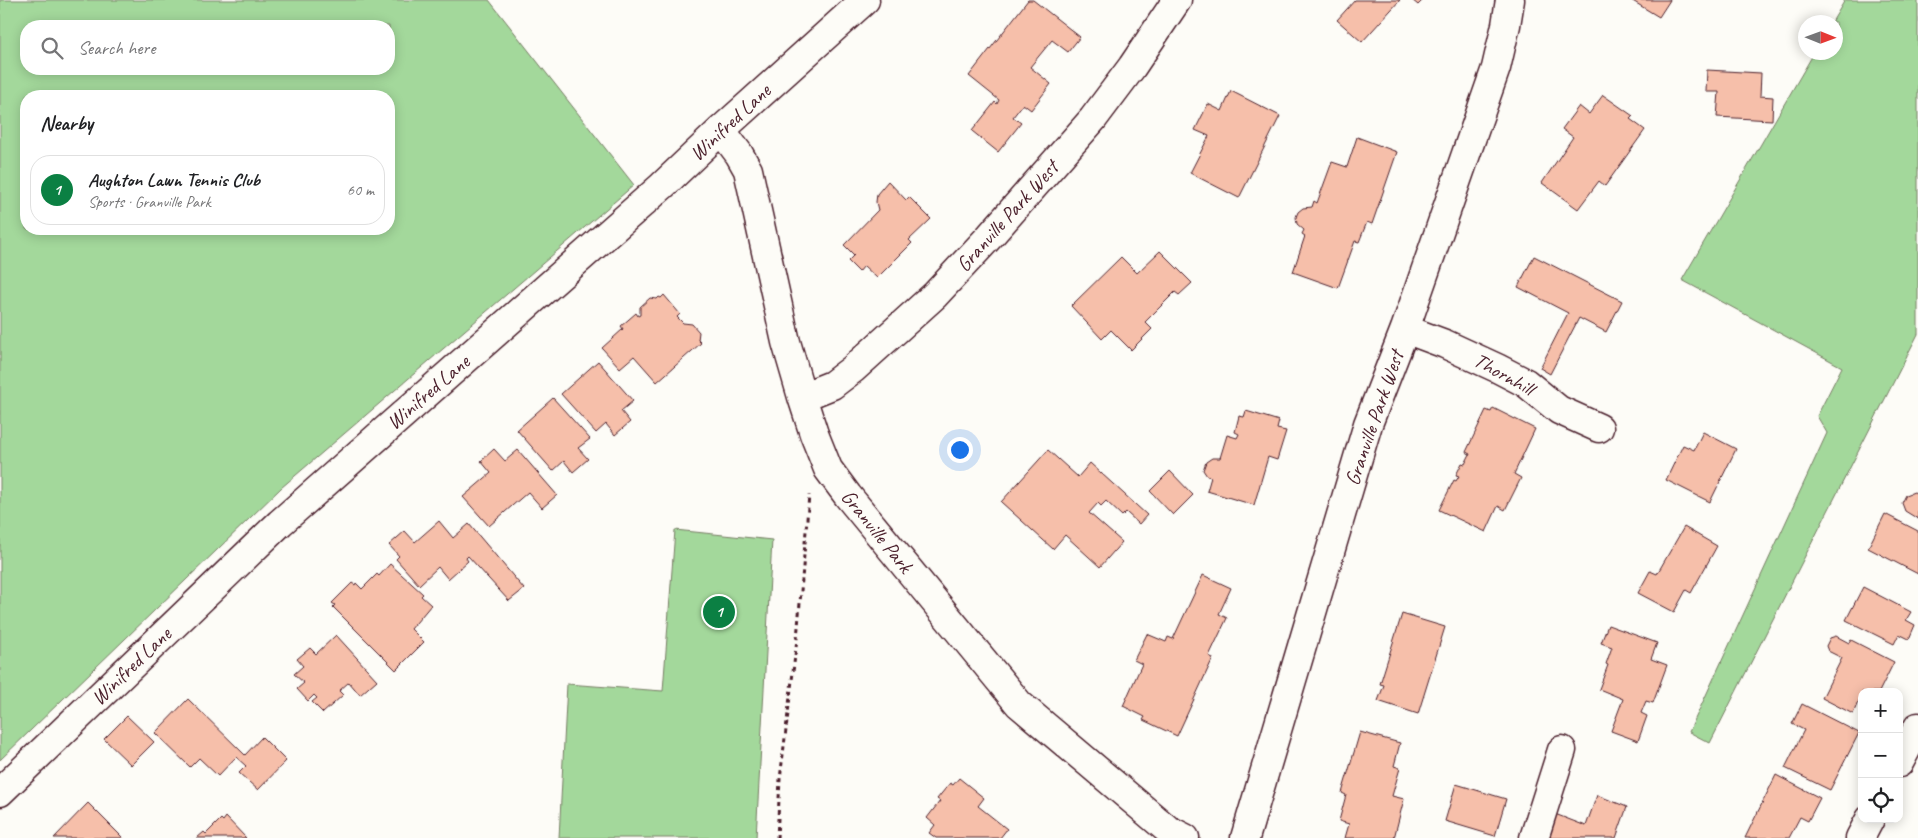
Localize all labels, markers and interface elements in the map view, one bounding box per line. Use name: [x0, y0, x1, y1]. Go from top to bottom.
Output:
north arrow: [1798, 15, 1843, 60]
search box: [20, 20, 395, 75]
icon: search: [38, 34, 66, 62]
text: Search here: [78, 36, 155, 60]
street label: Winifred Lane: [684, 77, 777, 166]
text: Nearby: [40, 110, 93, 136]
street label: Granville Park West: [950, 153, 1066, 277]
text: Aughton Lawn Tennis Club: [88, 168, 260, 192]
text: 1: [53, 180, 61, 200]
text: 60 m: [347, 180, 374, 200]
text: Sports · Granville Park: [88, 192, 211, 212]
street label: Granville Park West: [1339, 344, 1410, 489]
street label: Thornhill: [1469, 347, 1542, 403]
street label: Winifred Lane: [381, 348, 476, 435]
your location: [947, 437, 973, 463]
street label: Granville Park: [836, 484, 920, 580]
pin: 1: [703, 593, 735, 631]
street label: Winifred Lane: [86, 621, 177, 711]
map controls: [1858, 688, 1903, 823]
button: +: [1858, 688, 1903, 733]
button: −: [1858, 733, 1903, 778]
button: locate: [1858, 778, 1903, 823]

